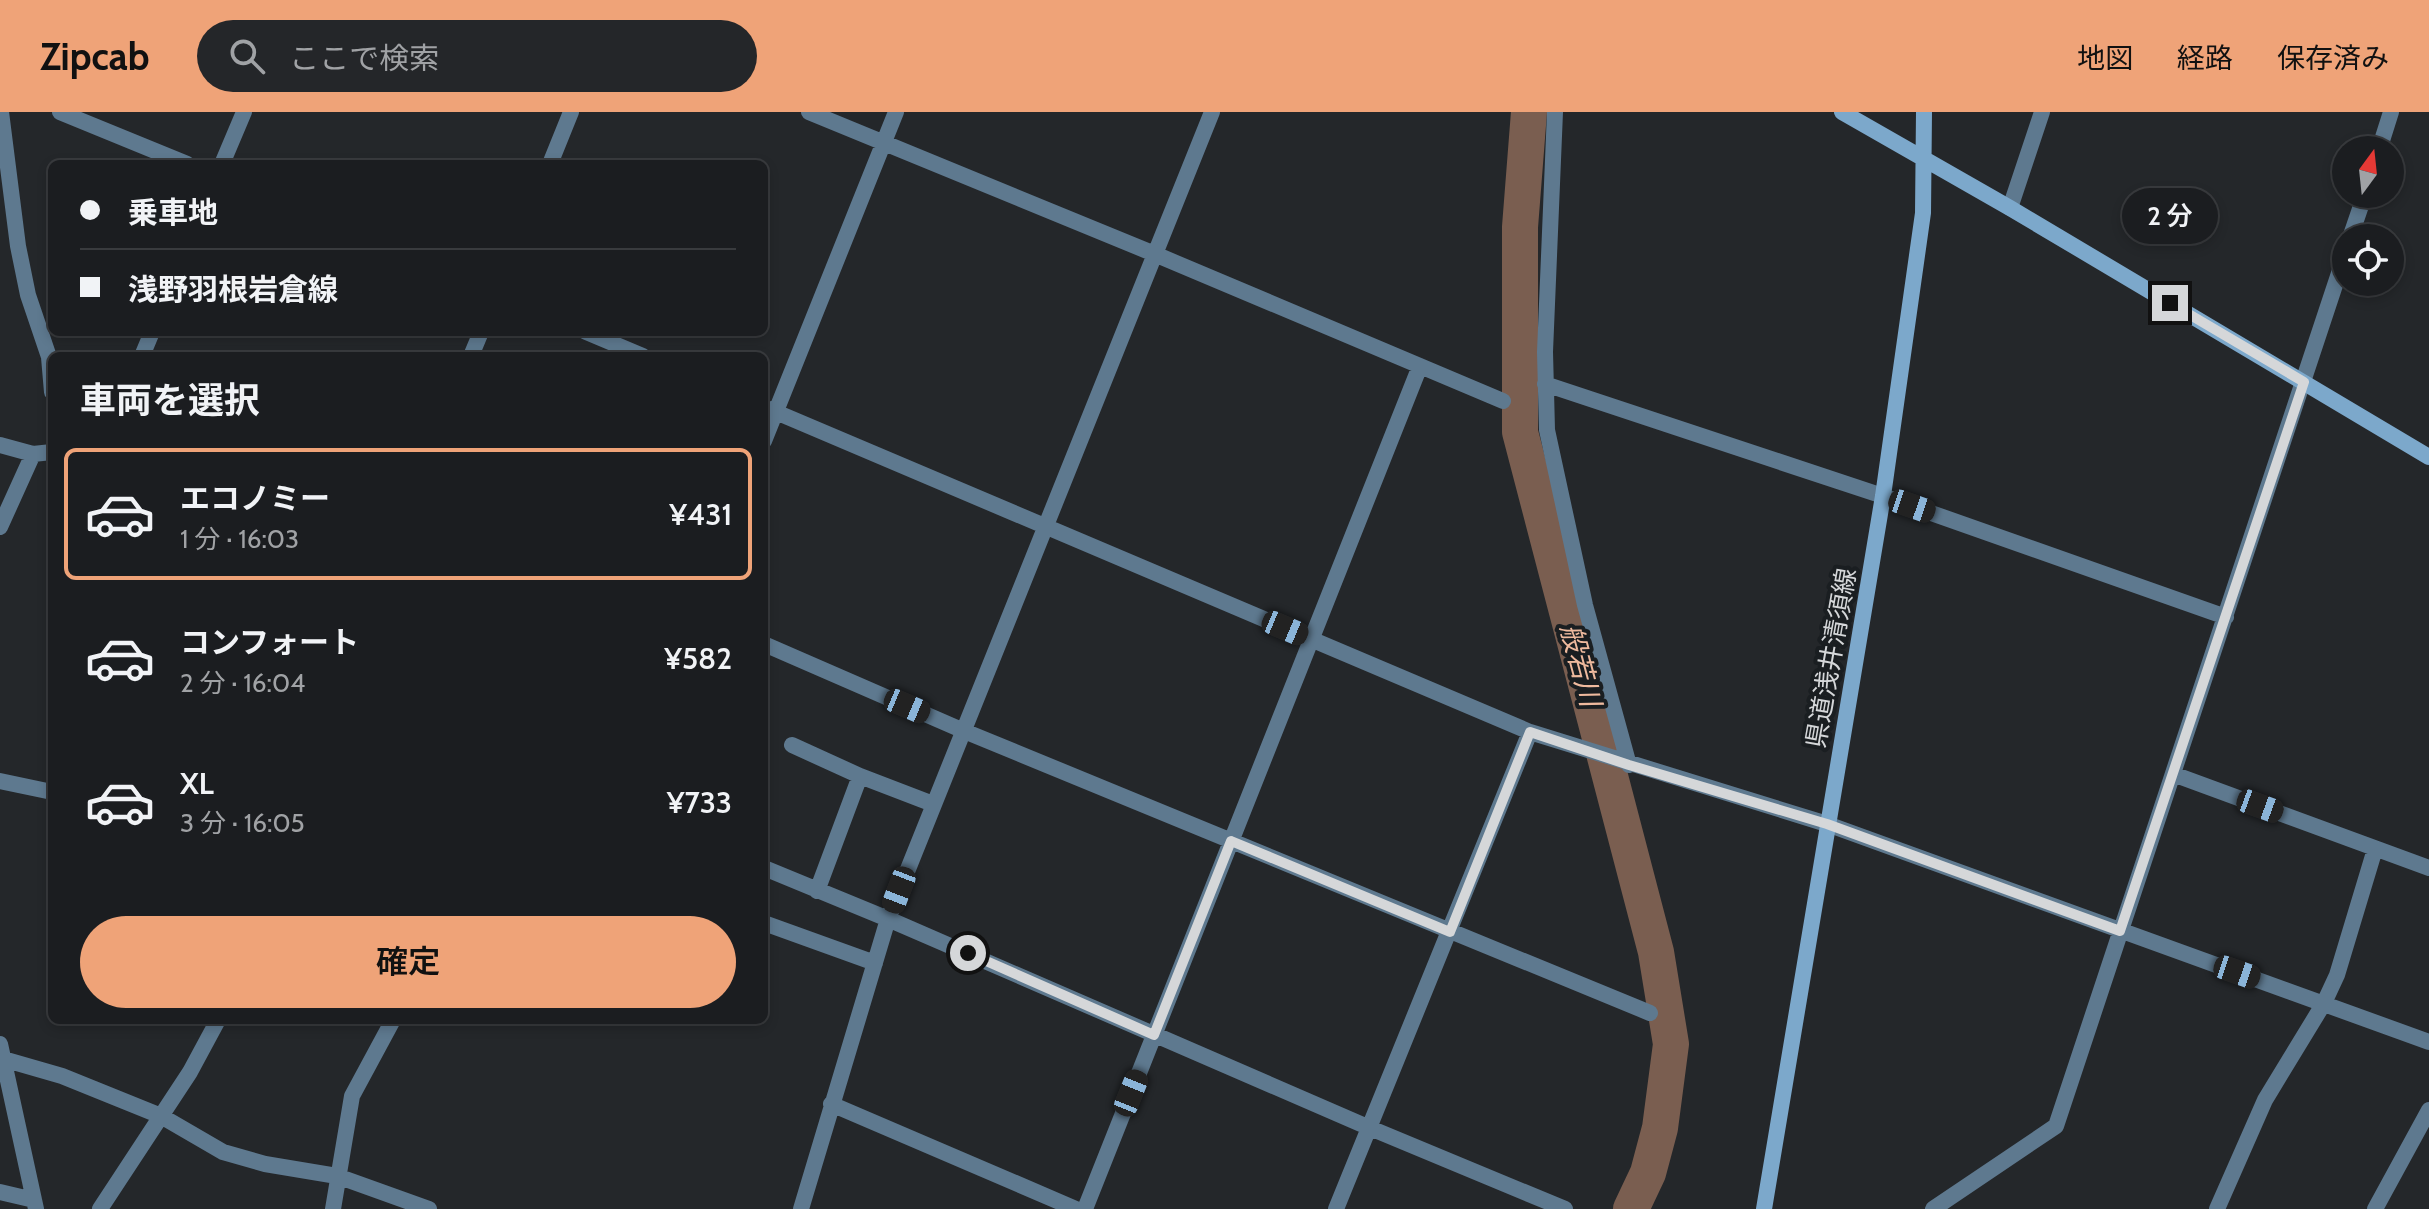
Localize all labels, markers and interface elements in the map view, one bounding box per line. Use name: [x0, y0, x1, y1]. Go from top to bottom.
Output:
search box: [197, 20, 757, 92]
text: Zipcab: [40, 33, 149, 80]
icon: search: [225, 34, 269, 78]
text: ここで検索: [289, 40, 439, 77]
text: 地図: [2077, 41, 2133, 75]
text: 経路: [2177, 41, 2233, 75]
text: 保存済み: [2277, 41, 2389, 75]
north arrow: [2332, 136, 2404, 208]
map controls: [2332, 136, 2404, 296]
callout: 2 分: [2122, 187, 2218, 243]
text: 乗車地: [128, 194, 218, 231]
text: 2 分: [2147, 200, 2193, 232]
button: locate: [2332, 224, 2404, 296]
text: 浅野羽根岩倉線: [128, 271, 338, 308]
route end: [2152, 285, 2188, 321]
text: 車両を選択: [80, 378, 260, 422]
icon: car: [84, 478, 156, 550]
text: エコノミー: [180, 480, 330, 517]
car: [1885, 487, 1939, 525]
text: ¥431: [669, 496, 732, 533]
text: 1 分 · 16:03: [180, 523, 299, 555]
street label: 県道浅井清須線: [1799, 566, 1863, 750]
car: [1258, 608, 1312, 648]
water label: 般若川: [1554, 620, 1609, 713]
icon: car: [84, 622, 156, 694]
text: コンフォート: [180, 624, 359, 661]
text: ¥582: [664, 640, 732, 677]
text: 2 分 · 16:04: [180, 667, 305, 699]
car: [880, 686, 934, 726]
text: XL: [180, 765, 214, 802]
icon: car: [84, 766, 156, 838]
text: ¥733: [667, 784, 732, 821]
car: [2233, 787, 2287, 825]
text: 3 分 · 16:05: [180, 807, 305, 839]
car: [879, 863, 919, 917]
button: 確定: [80, 916, 736, 1008]
route start: [950, 935, 986, 971]
car: [2210, 953, 2264, 991]
car: [1111, 1066, 1151, 1120]

